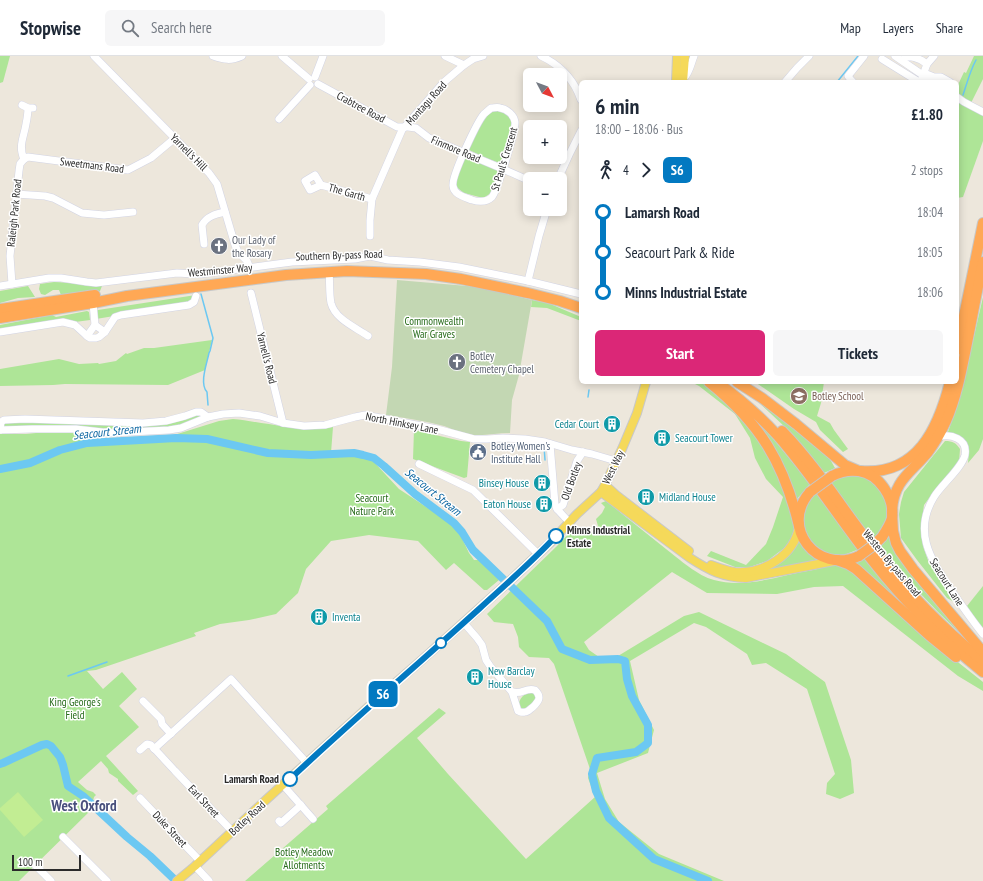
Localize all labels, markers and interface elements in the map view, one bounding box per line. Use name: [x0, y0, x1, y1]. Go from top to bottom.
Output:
search box: [105, 10, 385, 46]
text: Stopwise: [20, 16, 81, 40]
icon: search: [119, 17, 141, 39]
text: Search here: [151, 18, 212, 37]
text: Map: [840, 19, 861, 37]
text: Layers: [883, 19, 914, 37]
text: Share: [936, 19, 963, 37]
north arrow: [523, 68, 567, 112]
map controls: [523, 68, 567, 216]
street label: Montagu Road: [403, 78, 450, 128]
street label: Crabtree Road: [334, 88, 388, 126]
text: 6 min: [595, 92, 639, 120]
text: £1.80: [911, 105, 943, 124]
button: +: [523, 120, 567, 164]
text: 18:00 – 18:06 · Bus: [595, 121, 683, 138]
street label: St Paul's Crescent: [488, 125, 520, 193]
street label: Yarnell's Hill: [167, 130, 211, 174]
street label: Finmore Road: [429, 132, 483, 166]
street label: Sweetmans Road: [59, 154, 125, 176]
icon: walk: [595, 159, 617, 181]
icon: forward: [635, 159, 657, 181]
text: S6: [671, 161, 684, 179]
text: 4: [623, 162, 629, 179]
text: 2 stops: [911, 162, 943, 179]
button: −: [523, 172, 567, 216]
street label: Raleigh Park Road: [3, 178, 25, 248]
street label: The Garth: [327, 180, 367, 204]
text: Lamarsh Road: [625, 203, 700, 222]
text: 18:04: [917, 204, 943, 221]
place label: Our Lady of the Rosary: [232, 233, 277, 260]
church icon: Our Lady of the Rosary: [209, 236, 229, 256]
text: Seacourt Park & Ride: [625, 243, 735, 262]
text: 18:05: [917, 244, 943, 261]
street label: Southern By-pass Road: [295, 246, 383, 264]
street label: Westminster Way: [187, 260, 254, 280]
text: Minns Industrial Estate: [625, 283, 747, 302]
text: 18:06: [917, 284, 943, 301]
park label: Commonwealth War Graves: [404, 314, 464, 341]
button: Start: [595, 330, 765, 376]
button: Tickets: [773, 330, 943, 376]
street label: Yarnell's Road: [254, 331, 280, 385]
place label: Botley Cemetery Chapel: [470, 349, 534, 376]
church icon: Botley Cemetery Chapel: [447, 352, 467, 372]
school or university icon: Botley School: [789, 386, 809, 406]
place label: Botley School: [812, 389, 864, 403]
street label: North Hinksey Lane: [364, 409, 440, 437]
building icon: Cedar Court: [602, 414, 622, 434]
place label: Cedar Court: [555, 417, 599, 431]
water label: Seacourt Stream: [72, 420, 143, 443]
building icon: Seacourt Tower: [652, 428, 672, 448]
place label: Seacourt Tower: [675, 431, 733, 445]
place label: Botley Women's Institute Hall: [491, 439, 551, 466]
public building icon: Botley Women's Institute Hall: [468, 442, 488, 462]
street label: West Way: [599, 447, 628, 486]
street label: Old Botley: [558, 459, 585, 502]
water label: Seacourt Stream: [402, 464, 465, 520]
building icon: Binsey House: [532, 473, 552, 493]
place label: Binsey House: [479, 476, 529, 490]
building icon: Midland House: [636, 487, 656, 507]
place label: Midland House: [659, 490, 716, 504]
park label: Seacourt Nature Park: [350, 491, 395, 518]
building icon: Eaton House: [534, 494, 554, 514]
place label: Eaton House: [483, 497, 531, 511]
place label: Minns Industrial Estate: [567, 523, 630, 550]
street label: Western By-pass Road: [860, 527, 924, 600]
marker: Minns Industrial Estate: [548, 528, 564, 544]
street label: Seacourt Lane: [927, 556, 967, 609]
building icon: Inventa: [309, 607, 329, 627]
place label: Inventa: [332, 610, 360, 624]
unlabelled marker: [435, 637, 447, 649]
place label: New Barclay House: [488, 664, 535, 691]
building icon: New Barclay House: [465, 667, 485, 687]
line badge: S6: [365, 681, 401, 707]
text: S6: [377, 685, 389, 703]
park label: King George's Field: [49, 695, 101, 722]
marker: Lamarsh Road: [282, 771, 298, 787]
place label: Lamarsh Road: [224, 772, 279, 786]
street label: Earl Street: [185, 782, 223, 820]
district label: West Oxford: [50, 796, 117, 815]
street label: Botley Road: [226, 797, 268, 838]
street label: Duke Street: [150, 808, 190, 850]
park label: Botley Meadow Allotments: [275, 845, 333, 872]
scale bar: [12, 853, 81, 872]
text: 100 m: [18, 855, 42, 869]

